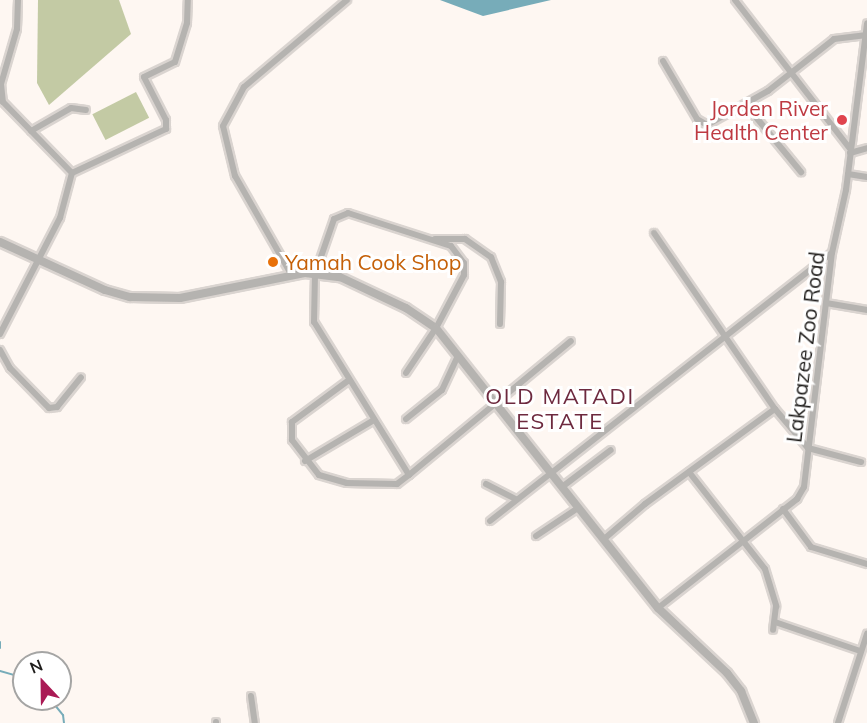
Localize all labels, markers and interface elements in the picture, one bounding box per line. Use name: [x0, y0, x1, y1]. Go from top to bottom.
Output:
place label: Jorden River Health Center: [694, 95, 828, 145]
marker: Jorden River Health Center: [833, 111, 851, 129]
place label: Yamah Cook Shop: [285, 249, 461, 275]
street label: Lakpazee Zoo Road: [781, 250, 829, 444]
marker: Yamah Cook Shop: [266, 255, 280, 269]
district label: OLD MATADI ESTATE: [485, 383, 635, 434]
north arrow: [12, 651, 72, 711]
text: N: [27, 655, 45, 678]

